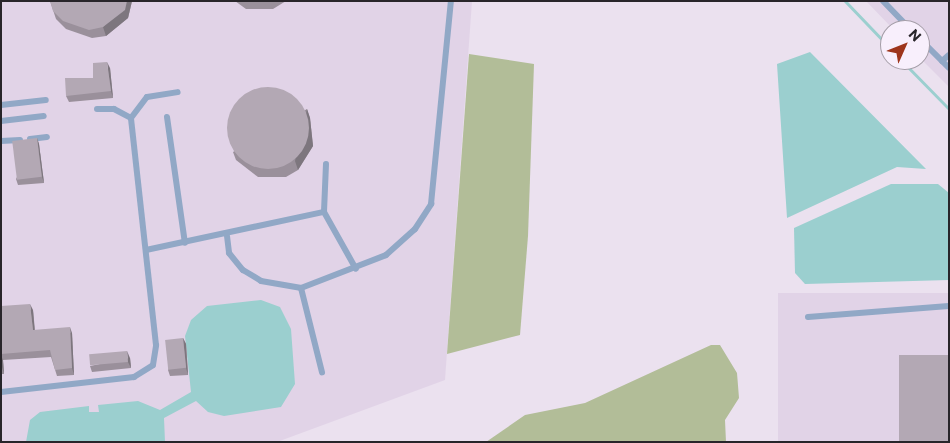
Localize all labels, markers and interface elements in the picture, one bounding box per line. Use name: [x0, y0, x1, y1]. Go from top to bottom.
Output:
north arrow: [880, 20, 930, 70]
text: N: [906, 25, 925, 45]

